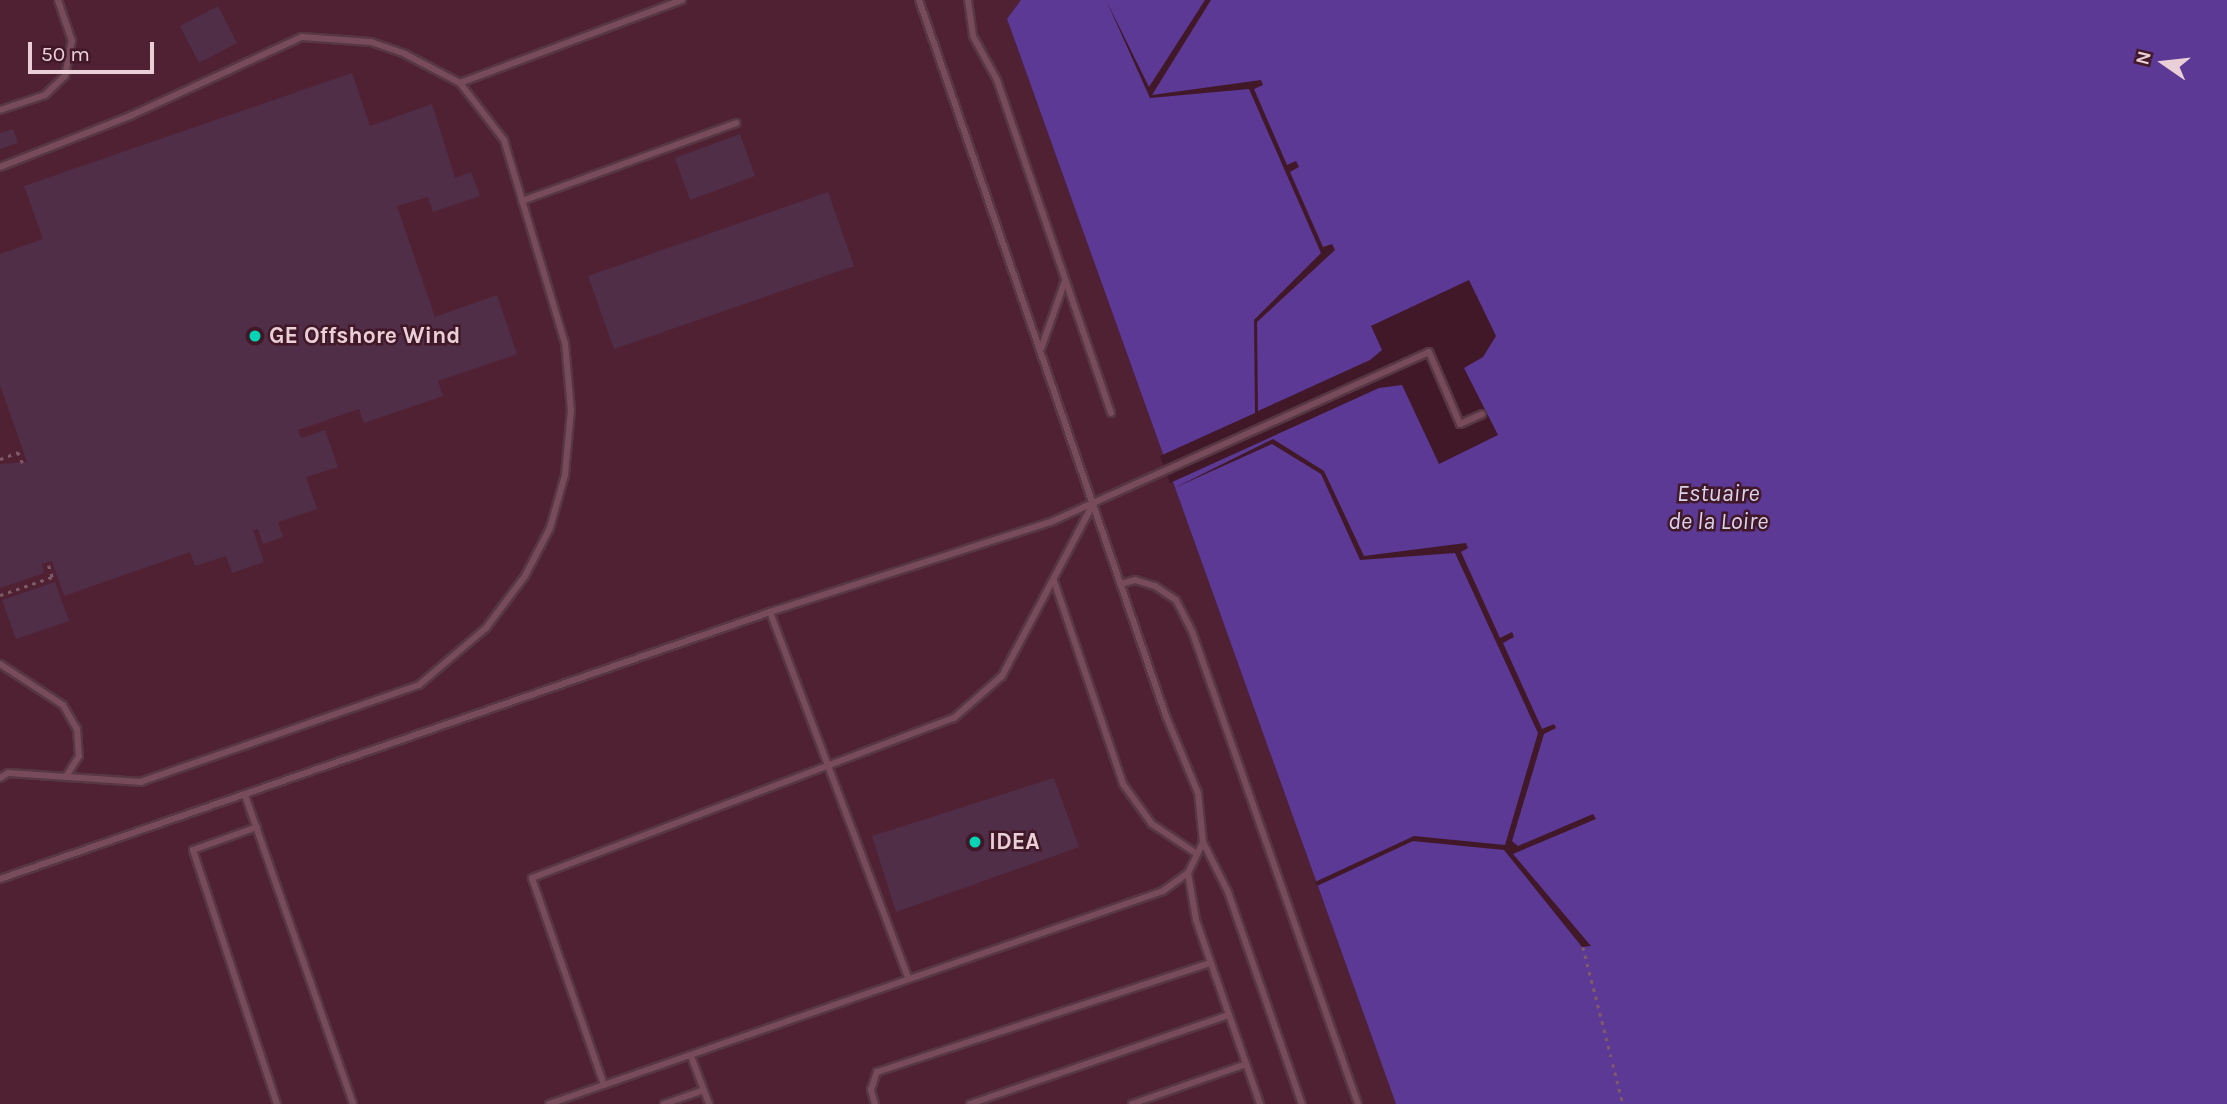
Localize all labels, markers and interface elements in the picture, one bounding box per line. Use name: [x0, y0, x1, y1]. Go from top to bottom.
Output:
scale bar: [32, 28, 158, 72]
north arrow: [2129, 28, 2199, 98]
text: 50 m: [41, 42, 90, 66]
text: N: [2131, 49, 2156, 67]
place label: GE Offshore Wind: [269, 322, 460, 350]
marker: GE Offshore Wind: [247, 328, 263, 344]
water label: Estuaire de la Loire: [1668, 480, 1768, 536]
place label: IDEA: [989, 828, 1040, 856]
marker: IDEA: [967, 834, 983, 850]

